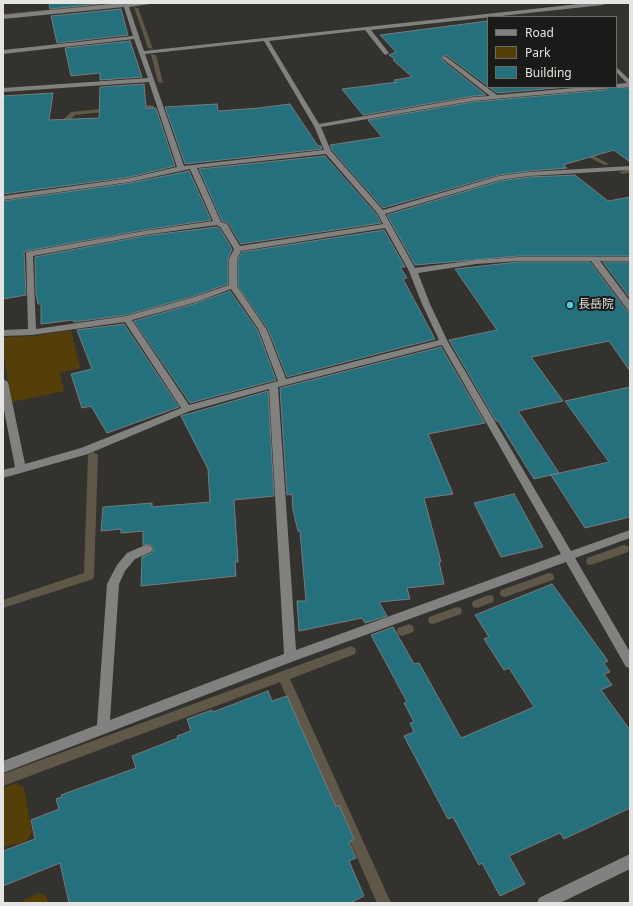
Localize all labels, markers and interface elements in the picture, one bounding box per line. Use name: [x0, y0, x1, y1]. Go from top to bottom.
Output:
legend: [487, 16, 617, 88]
text: Road: [525, 24, 554, 41]
text: Park: [525, 44, 550, 61]
text: Building: [525, 64, 572, 81]
place label: 長岳院: [578, 298, 614, 312]
marker: 長岳院: [565, 300, 575, 310]

